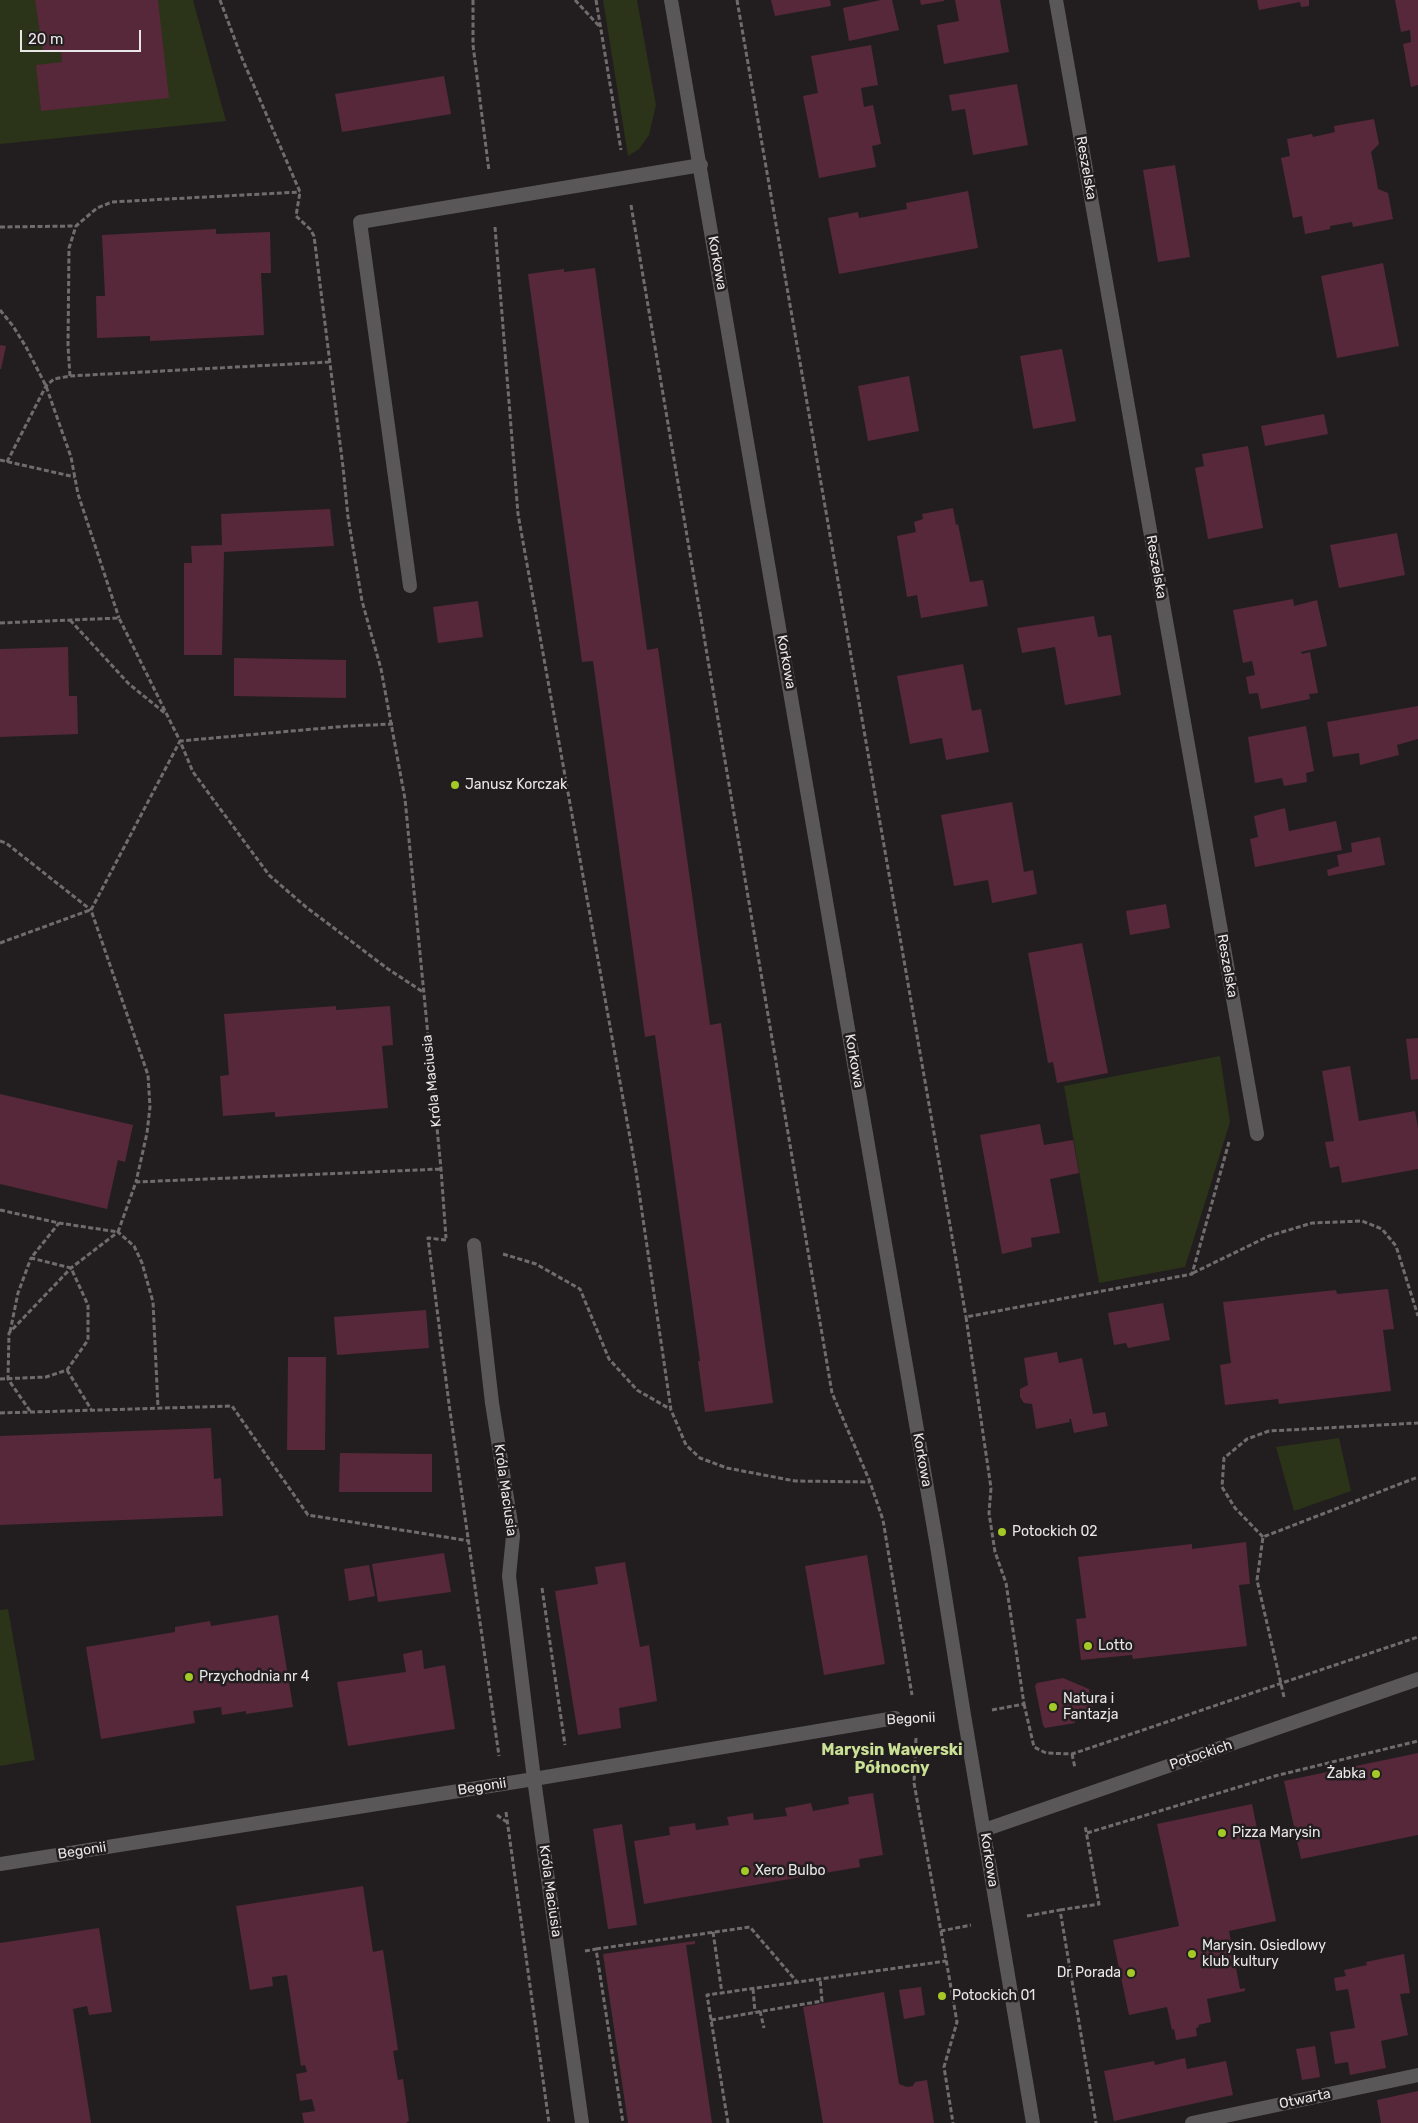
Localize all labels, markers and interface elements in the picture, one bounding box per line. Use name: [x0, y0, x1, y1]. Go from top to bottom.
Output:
scale bar: [22, 20, 144, 52]
text: 20 m: [28, 30, 63, 48]
street label: Reszelska: [1072, 135, 1100, 201]
street label: Korkowa: [704, 235, 730, 291]
street label: Reszelska: [1142, 534, 1170, 600]
street label: Korkowa: [773, 634, 799, 690]
place label: Janusz Korczak: [465, 777, 567, 793]
marker: Janusz Korczak: [449, 779, 461, 791]
street label: Reszelska: [1213, 933, 1241, 999]
street label: Korkowa: [841, 1033, 867, 1089]
street label: Króla Maciusia: [419, 1034, 445, 1128]
street label: Korkowa: [909, 1432, 935, 1488]
street label: Króla Maciusia: [490, 1443, 520, 1537]
place label: Potockich 02: [1012, 1524, 1098, 1540]
marker: Potockich 02: [996, 1526, 1008, 1538]
place label: Lotto: [1098, 1638, 1133, 1654]
marker: Lotto: [1082, 1640, 1094, 1652]
place label: Przychodnia nr 4: [199, 1669, 309, 1685]
marker: Przychodnia nr 4: [183, 1671, 195, 1683]
place label: Natura i Fantazja: [1063, 1691, 1118, 1724]
marker: Natura i Fantazja: [1047, 1701, 1059, 1713]
street label: Begonii: [886, 1709, 936, 1729]
street label: Potockich: [1168, 1736, 1234, 1774]
district label: Marysin Wawerski Północny: [821, 1740, 963, 1778]
place label: Żabka: [1327, 1766, 1366, 1782]
marker: Żabka: [1370, 1768, 1382, 1780]
street label: Begonii: [457, 1775, 507, 1799]
place label: Pizza Marysin: [1232, 1825, 1320, 1841]
marker: Pizza Marysin: [1216, 1827, 1228, 1839]
street label: Korkowa: [976, 1832, 1002, 1888]
street label: Begonii: [57, 1839, 107, 1863]
street label: Króla Maciusia: [535, 1844, 565, 1938]
place label: Xero Bulbo: [755, 1863, 826, 1879]
marker: Xero Bulbo: [739, 1865, 751, 1877]
place label: Marysin. Osiedlowy klub kultury: [1202, 1938, 1326, 1970]
marker: Marysin. Osiedlowy klub kultury: [1186, 1948, 1198, 1960]
place label: Dr Porada: [1057, 1965, 1121, 1981]
marker: Dr Porada: [1125, 1967, 1137, 1979]
place label: Potockich 01: [952, 1988, 1035, 2004]
marker: Potockich 01: [936, 1990, 948, 2002]
street label: Otwarta: [1278, 2085, 1332, 2113]

